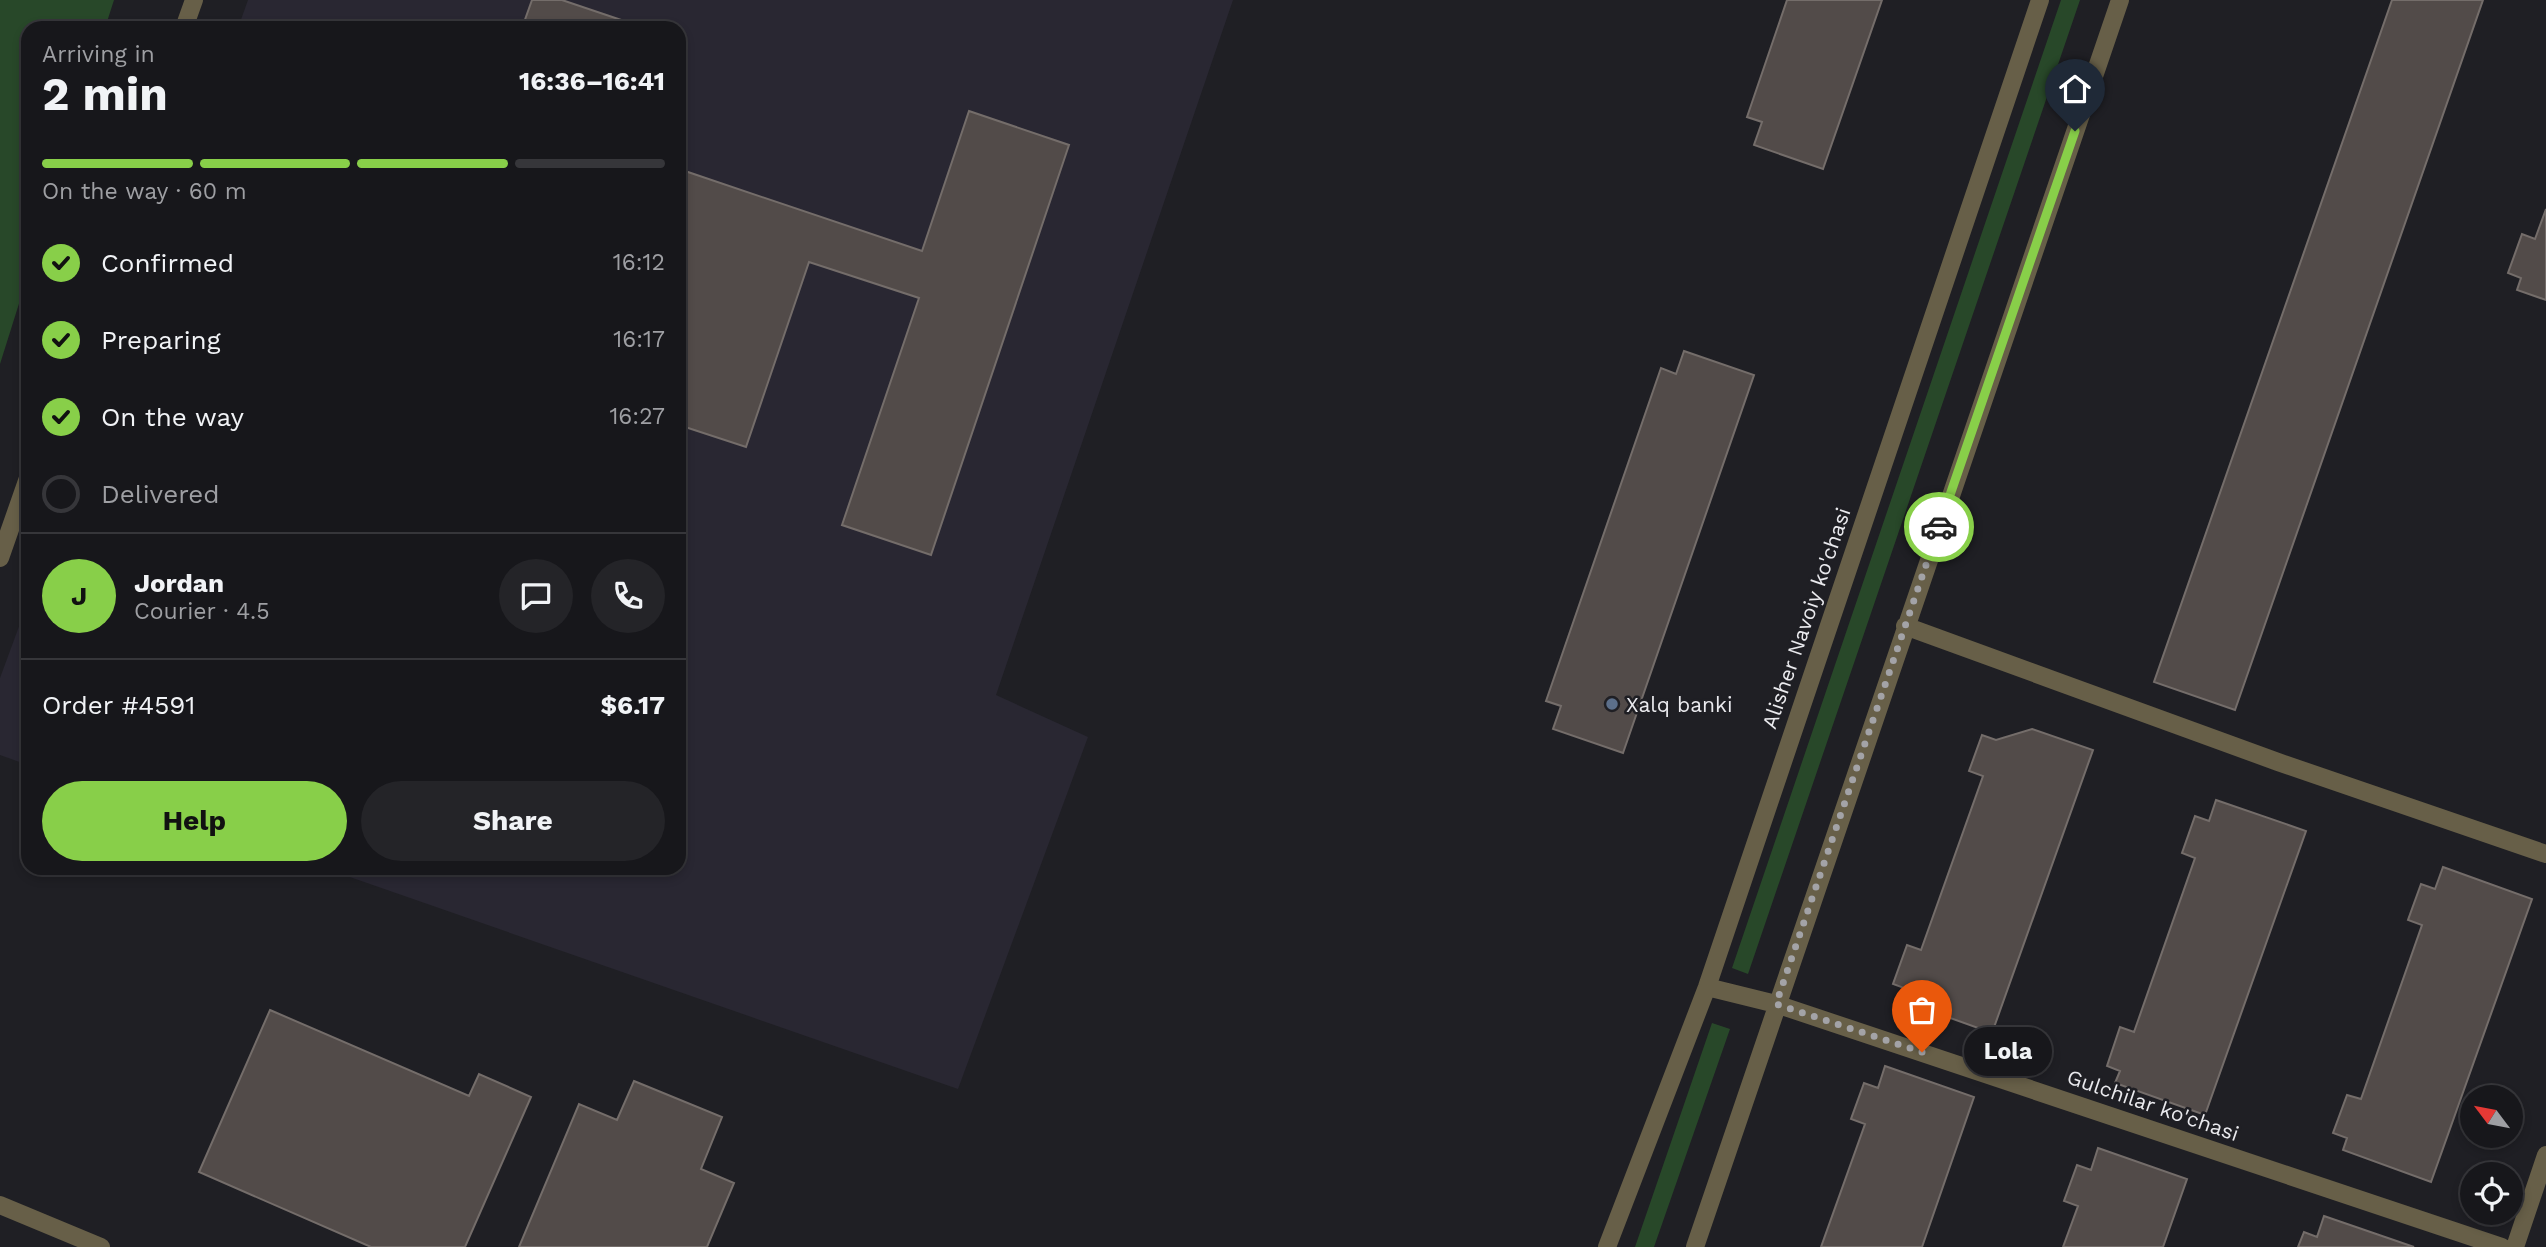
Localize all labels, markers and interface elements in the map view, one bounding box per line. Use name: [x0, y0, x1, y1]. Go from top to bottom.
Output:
text: Arriving in: [42, 41, 155, 68]
pin: [2045, 59, 2105, 131]
text: 16:36–16:41: [519, 66, 665, 96]
text: 2 min: [42, 67, 168, 121]
icon: home: [2056, 70, 2094, 108]
text: On the way · 60 m: [42, 178, 247, 205]
icon: check: [42, 244, 80, 282]
text: Confirmed: [101, 248, 234, 278]
text: 16:12: [613, 249, 665, 276]
icon: check: [42, 321, 80, 359]
text: Preparing: [101, 325, 221, 355]
text: 16:17: [613, 326, 665, 353]
icon: check: [42, 398, 80, 436]
text: On the way: [101, 402, 244, 432]
text: 16:27: [609, 403, 665, 430]
text: Delivered: [101, 479, 220, 509]
courier: [1904, 492, 1974, 562]
street label: Alisher Navoiy ko'chasi: [1756, 504, 1856, 732]
icon: car: [1920, 508, 1958, 546]
button: chat: [499, 559, 573, 633]
button: phone: [591, 559, 665, 633]
text: Jordan: [134, 568, 224, 598]
text: J: [71, 581, 87, 611]
text: Courier · 4.5: [134, 598, 270, 625]
text: Order #4591: [42, 690, 196, 720]
text: $6.17: [600, 690, 665, 720]
place label: Xalq banki: [1626, 692, 1733, 717]
marker: Xalq banki: [1604, 696, 1620, 712]
button: Help: [42, 781, 347, 861]
button: Share: [361, 781, 665, 861]
pin: [1892, 980, 1952, 1052]
icon: bag: [1903, 991, 1941, 1029]
callout: Lola: [1964, 1028, 2052, 1076]
text: Lola: [1984, 1038, 2032, 1065]
street label: Gulchilar ko'chasi: [2064, 1064, 2242, 1146]
north arrow: [2460, 1085, 2524, 1148]
map controls: [2460, 1085, 2523, 1225]
button: locate: [2460, 1162, 2523, 1225]

